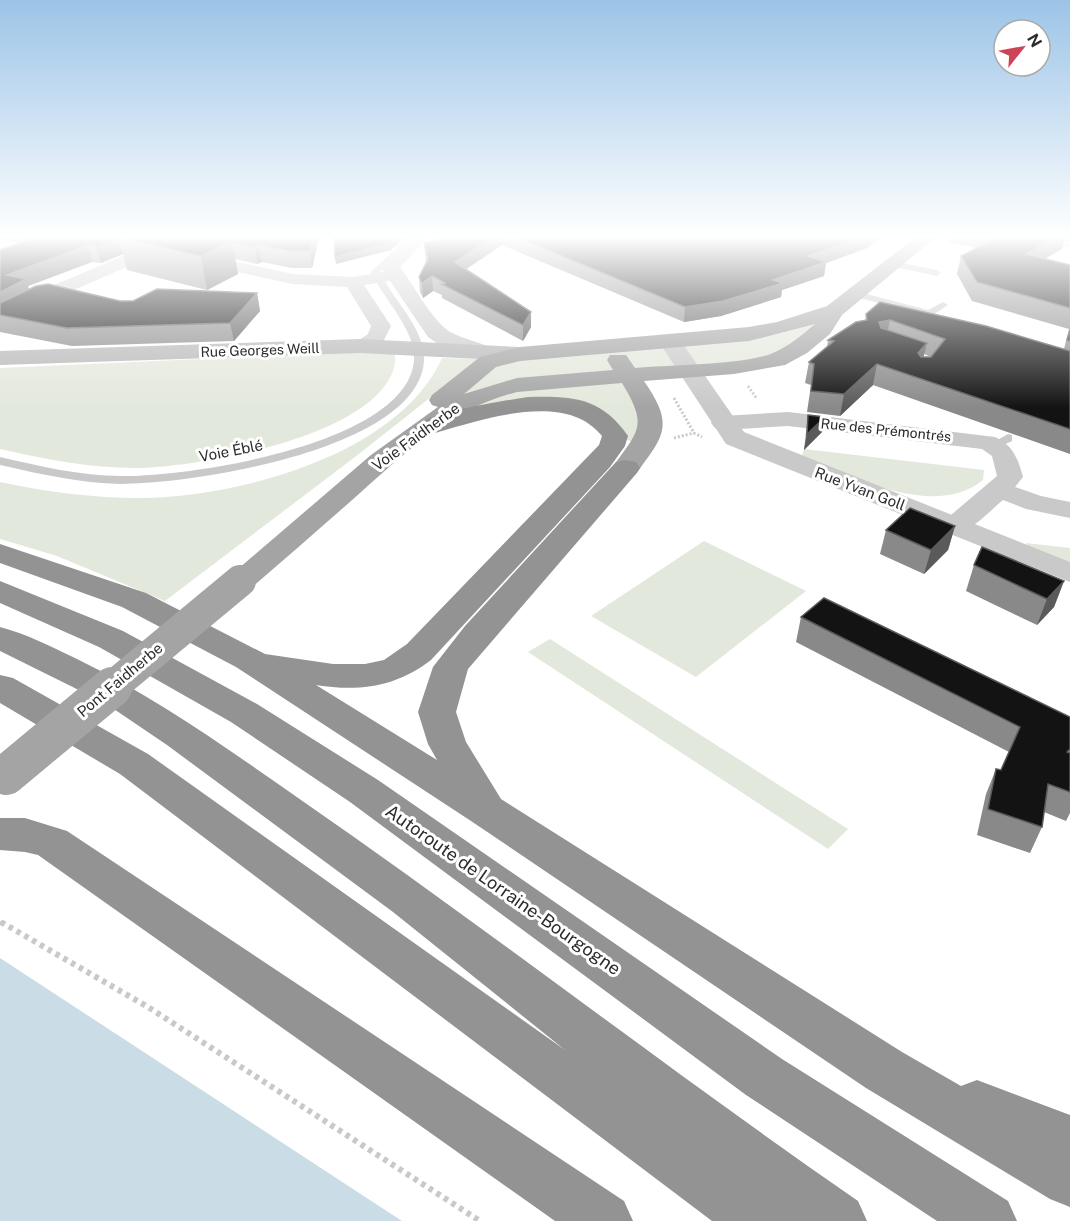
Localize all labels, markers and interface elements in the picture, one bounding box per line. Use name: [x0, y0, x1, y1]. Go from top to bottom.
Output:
north arrow: [992, 18, 1052, 78]
text: N: [1023, 30, 1046, 51]
street label: Rue Georges Weill: [200, 340, 320, 360]
street label: Voie Faidherbe: [369, 399, 463, 474]
street label: Rue des Prémontrés: [820, 415, 952, 445]
street label: Voie Éblé: [198, 436, 264, 465]
street label: Rue Yvan Goll: [813, 463, 908, 514]
street label: Pont Faidherbe: [74, 639, 166, 720]
street label: Autoroute de Lorraine-Bourgogne: [382, 800, 625, 979]

